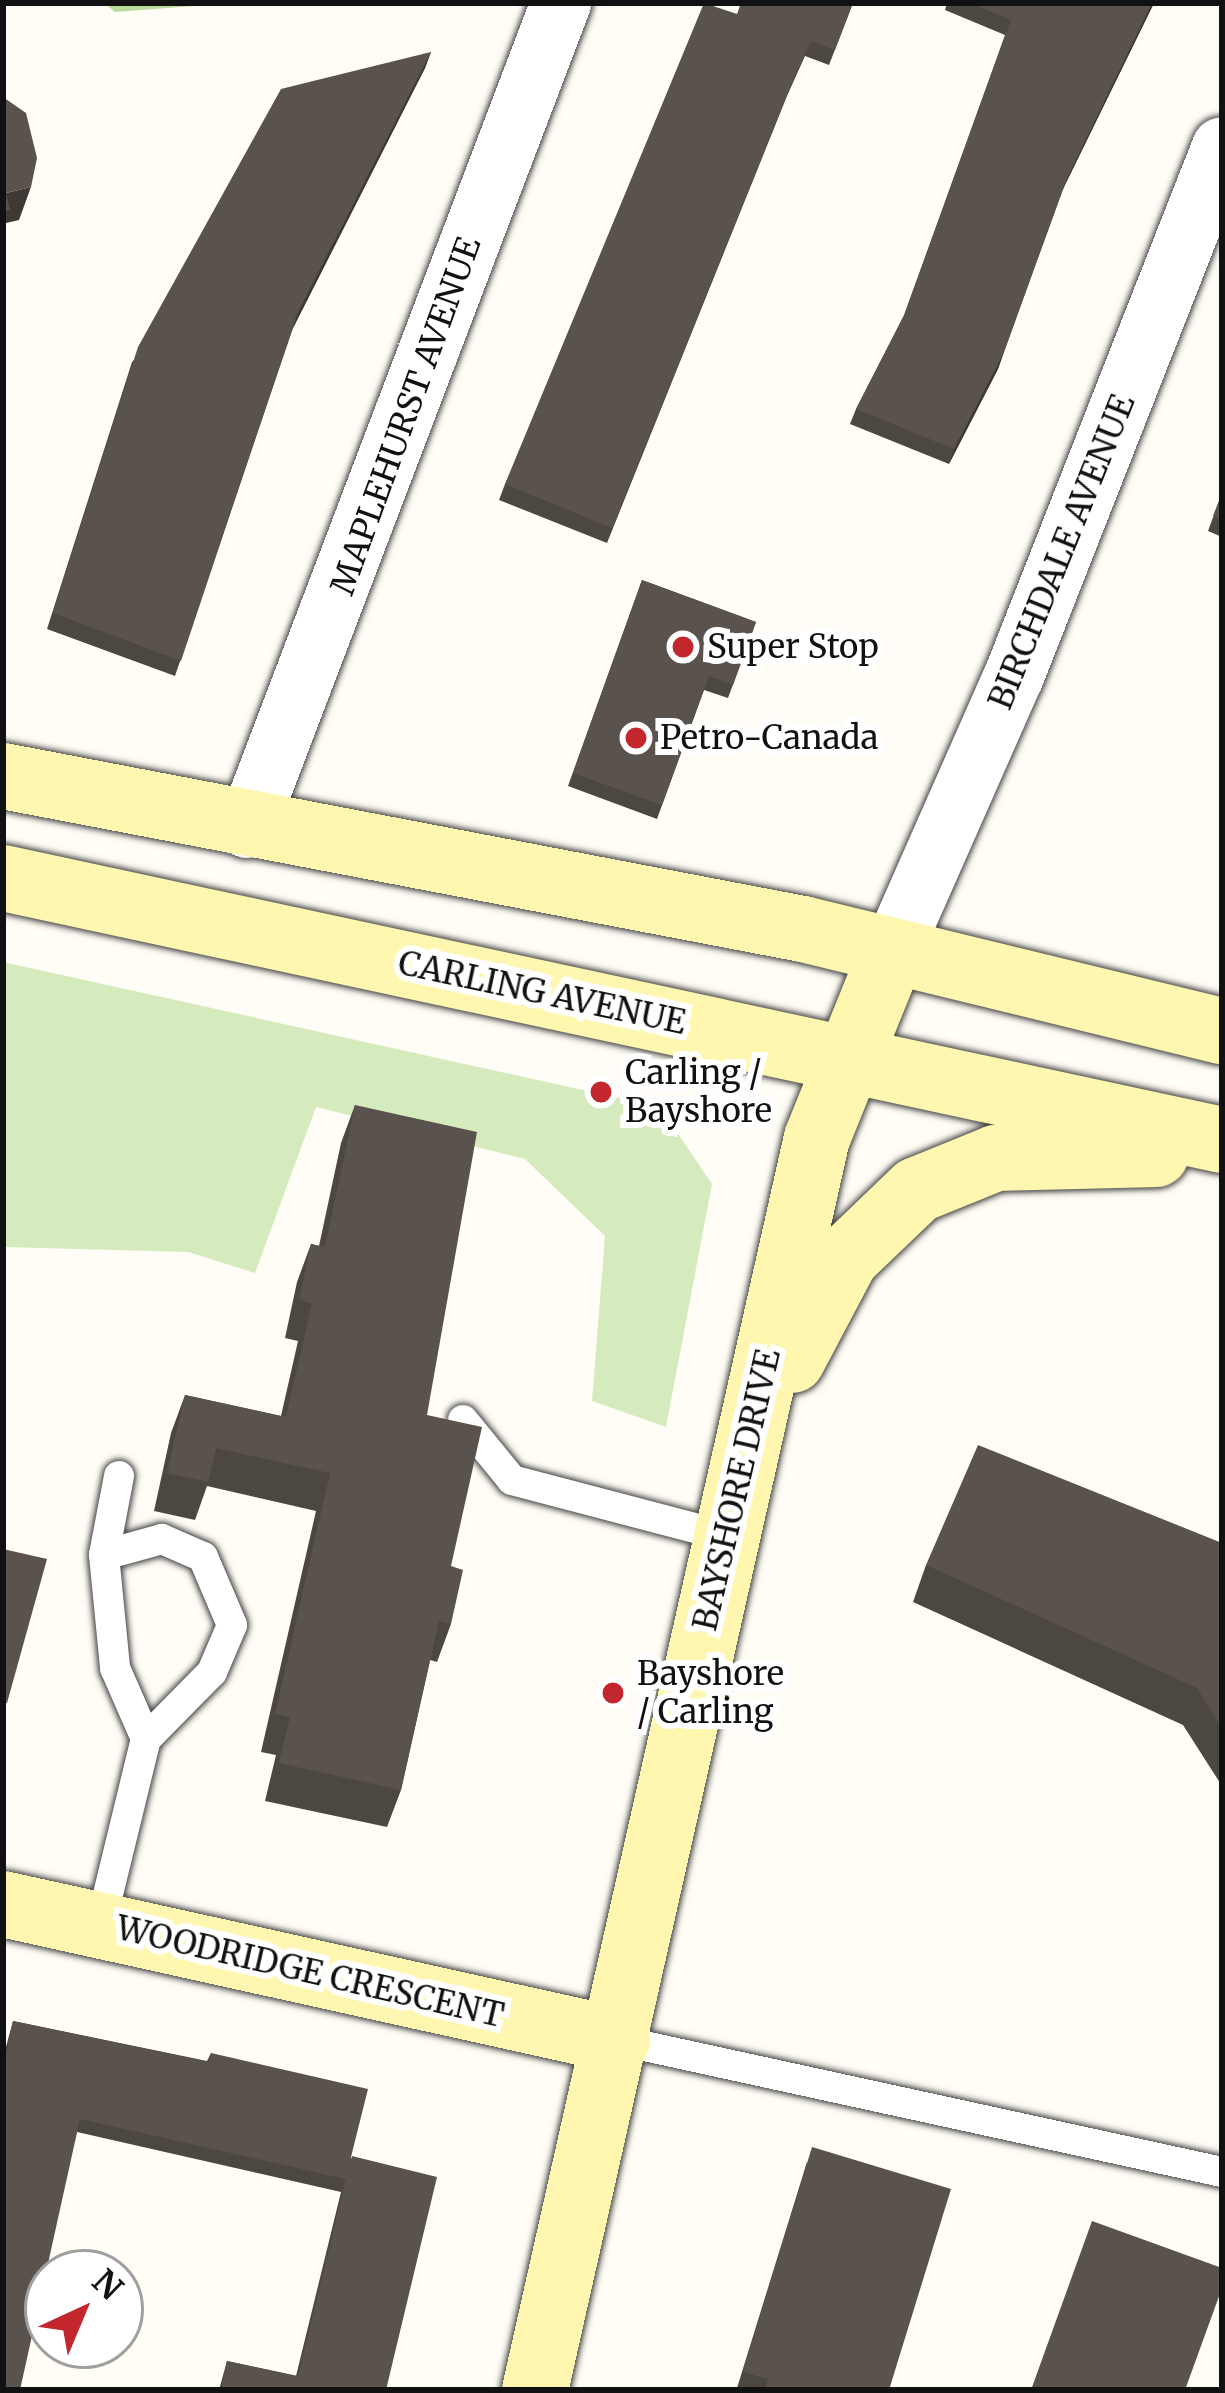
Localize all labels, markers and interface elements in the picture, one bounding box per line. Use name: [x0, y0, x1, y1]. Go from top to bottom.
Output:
street label: MAPLEHURST AVENUE: [323, 232, 489, 600]
street label: BIRCHDALE AVENUE: [981, 389, 1143, 715]
place label: Super Stop: [707, 627, 879, 667]
marker: Super Stop: [670, 634, 696, 660]
place label: Petro-Canada: [660, 718, 878, 758]
marker: Petro-Canada: [623, 725, 649, 751]
street label: CARLING AVENUE: [395, 943, 689, 1043]
place label: Carling / Bayshore: [625, 1053, 772, 1131]
marker: Carling / Bayshore: [588, 1079, 614, 1105]
street label: BAYSHORE DRIVE: [685, 1346, 789, 1634]
place label: Bayshore / Carling: [637, 1654, 784, 1732]
marker: Bayshore / Carling: [600, 1680, 626, 1706]
street label: WOODRIDGE CRESCENT: [112, 1908, 508, 2036]
north arrow: [24, 2249, 144, 2369]
text: N: [84, 2261, 131, 2309]

